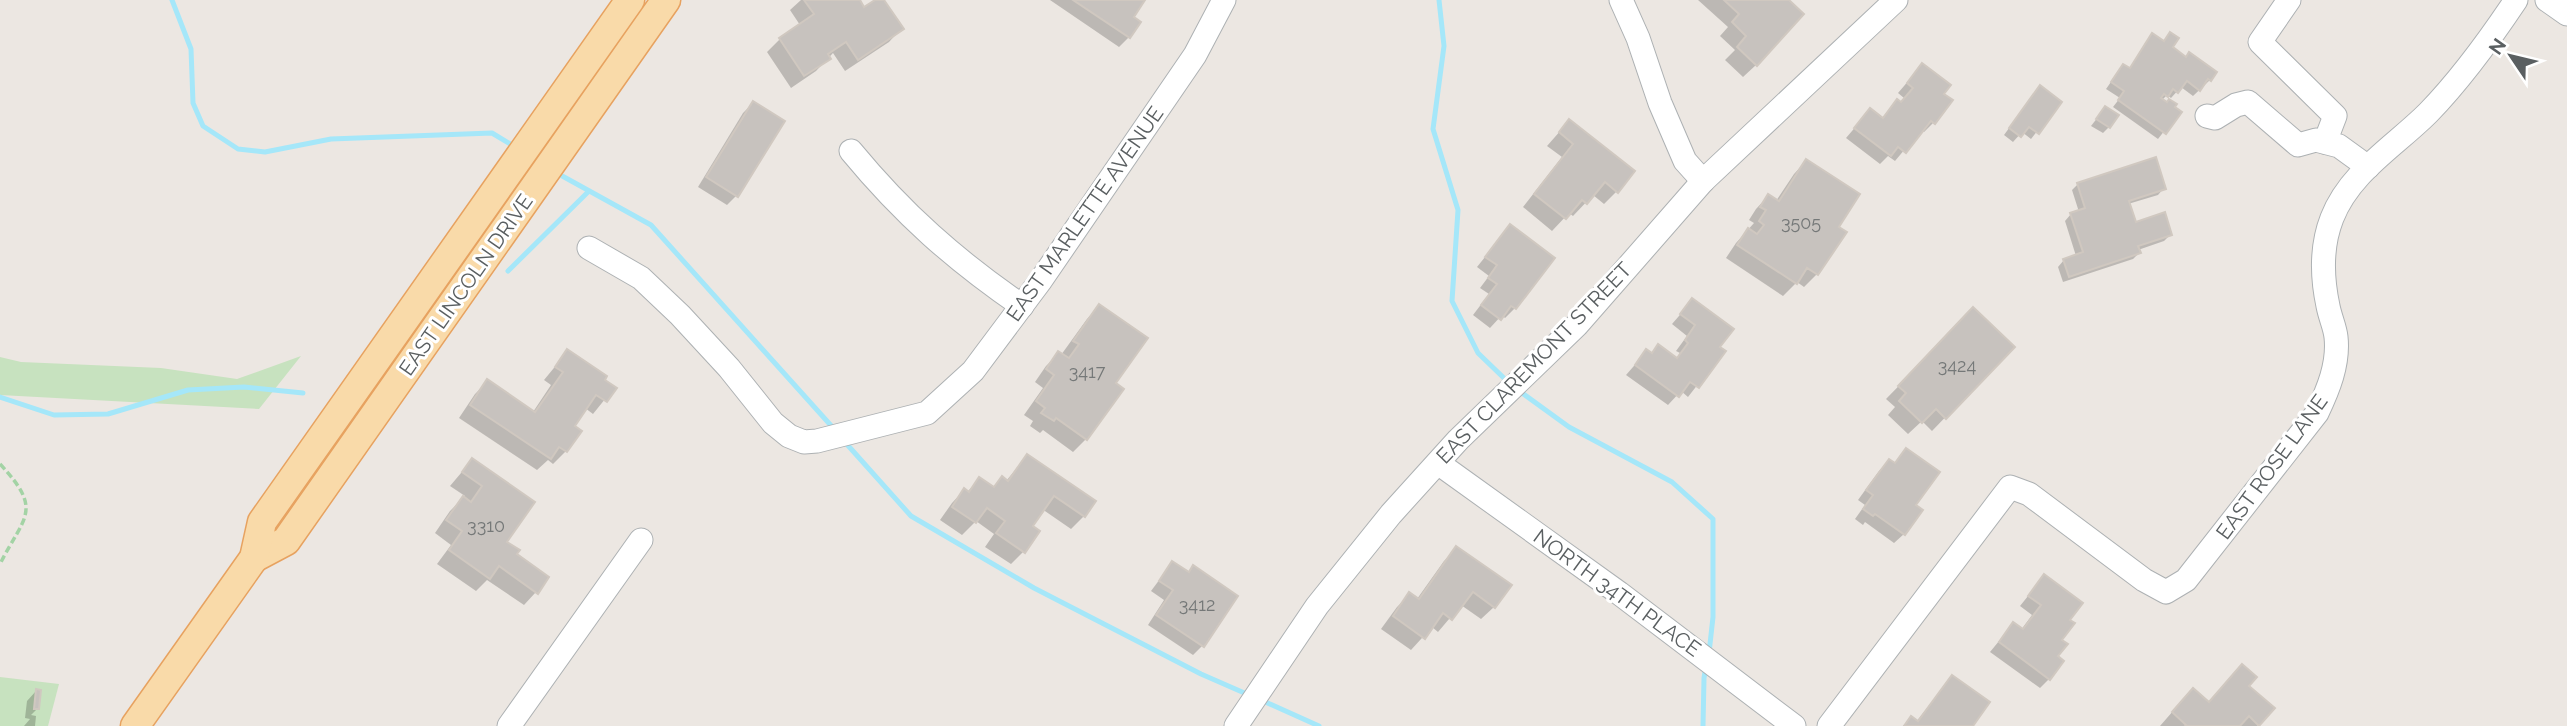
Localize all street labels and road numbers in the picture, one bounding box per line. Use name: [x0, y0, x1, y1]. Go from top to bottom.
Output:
street label: EAST MARLETTE AVENUE: [1001, 102, 1168, 326]
street label: EAST LINCOLN DRIVE: [394, 189, 538, 380]
street label: EAST CLAREMONT STREET: [1431, 257, 1637, 468]
street label: EAST ROSE LANE: [2211, 389, 2333, 544]
street label: NORTH 34TH PLACE: [1529, 524, 1706, 662]

